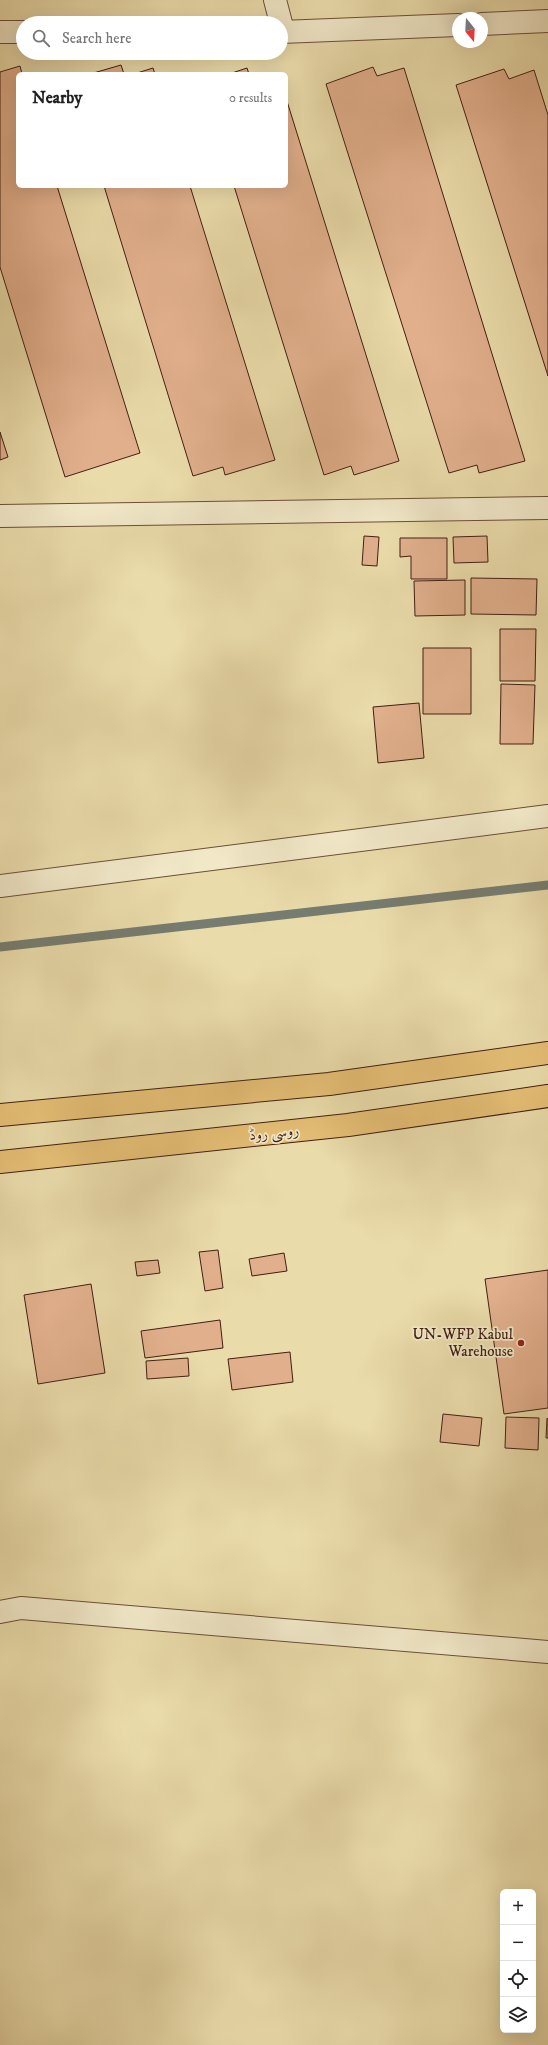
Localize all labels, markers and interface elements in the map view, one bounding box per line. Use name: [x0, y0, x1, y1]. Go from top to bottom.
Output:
north arrow: [452, 12, 488, 48]
search box: [16, 16, 288, 60]
icon: search: [30, 27, 52, 49]
text: Search here: [62, 29, 131, 48]
text: Nearby: [32, 87, 82, 109]
text: 0 results: [229, 90, 272, 106]
street label: روسی روڈ: [248, 1121, 300, 1146]
place label: UN-WFP Kabul Warehouse: [412, 1325, 513, 1361]
marker: UN-WFP Kabul Warehouse: [516, 1338, 526, 1348]
map controls: [500, 1889, 536, 2033]
button: +: [500, 1889, 536, 1925]
button: −: [500, 1925, 536, 1961]
button: locate: [500, 1961, 536, 1997]
button: layers: [500, 1997, 536, 2033]

